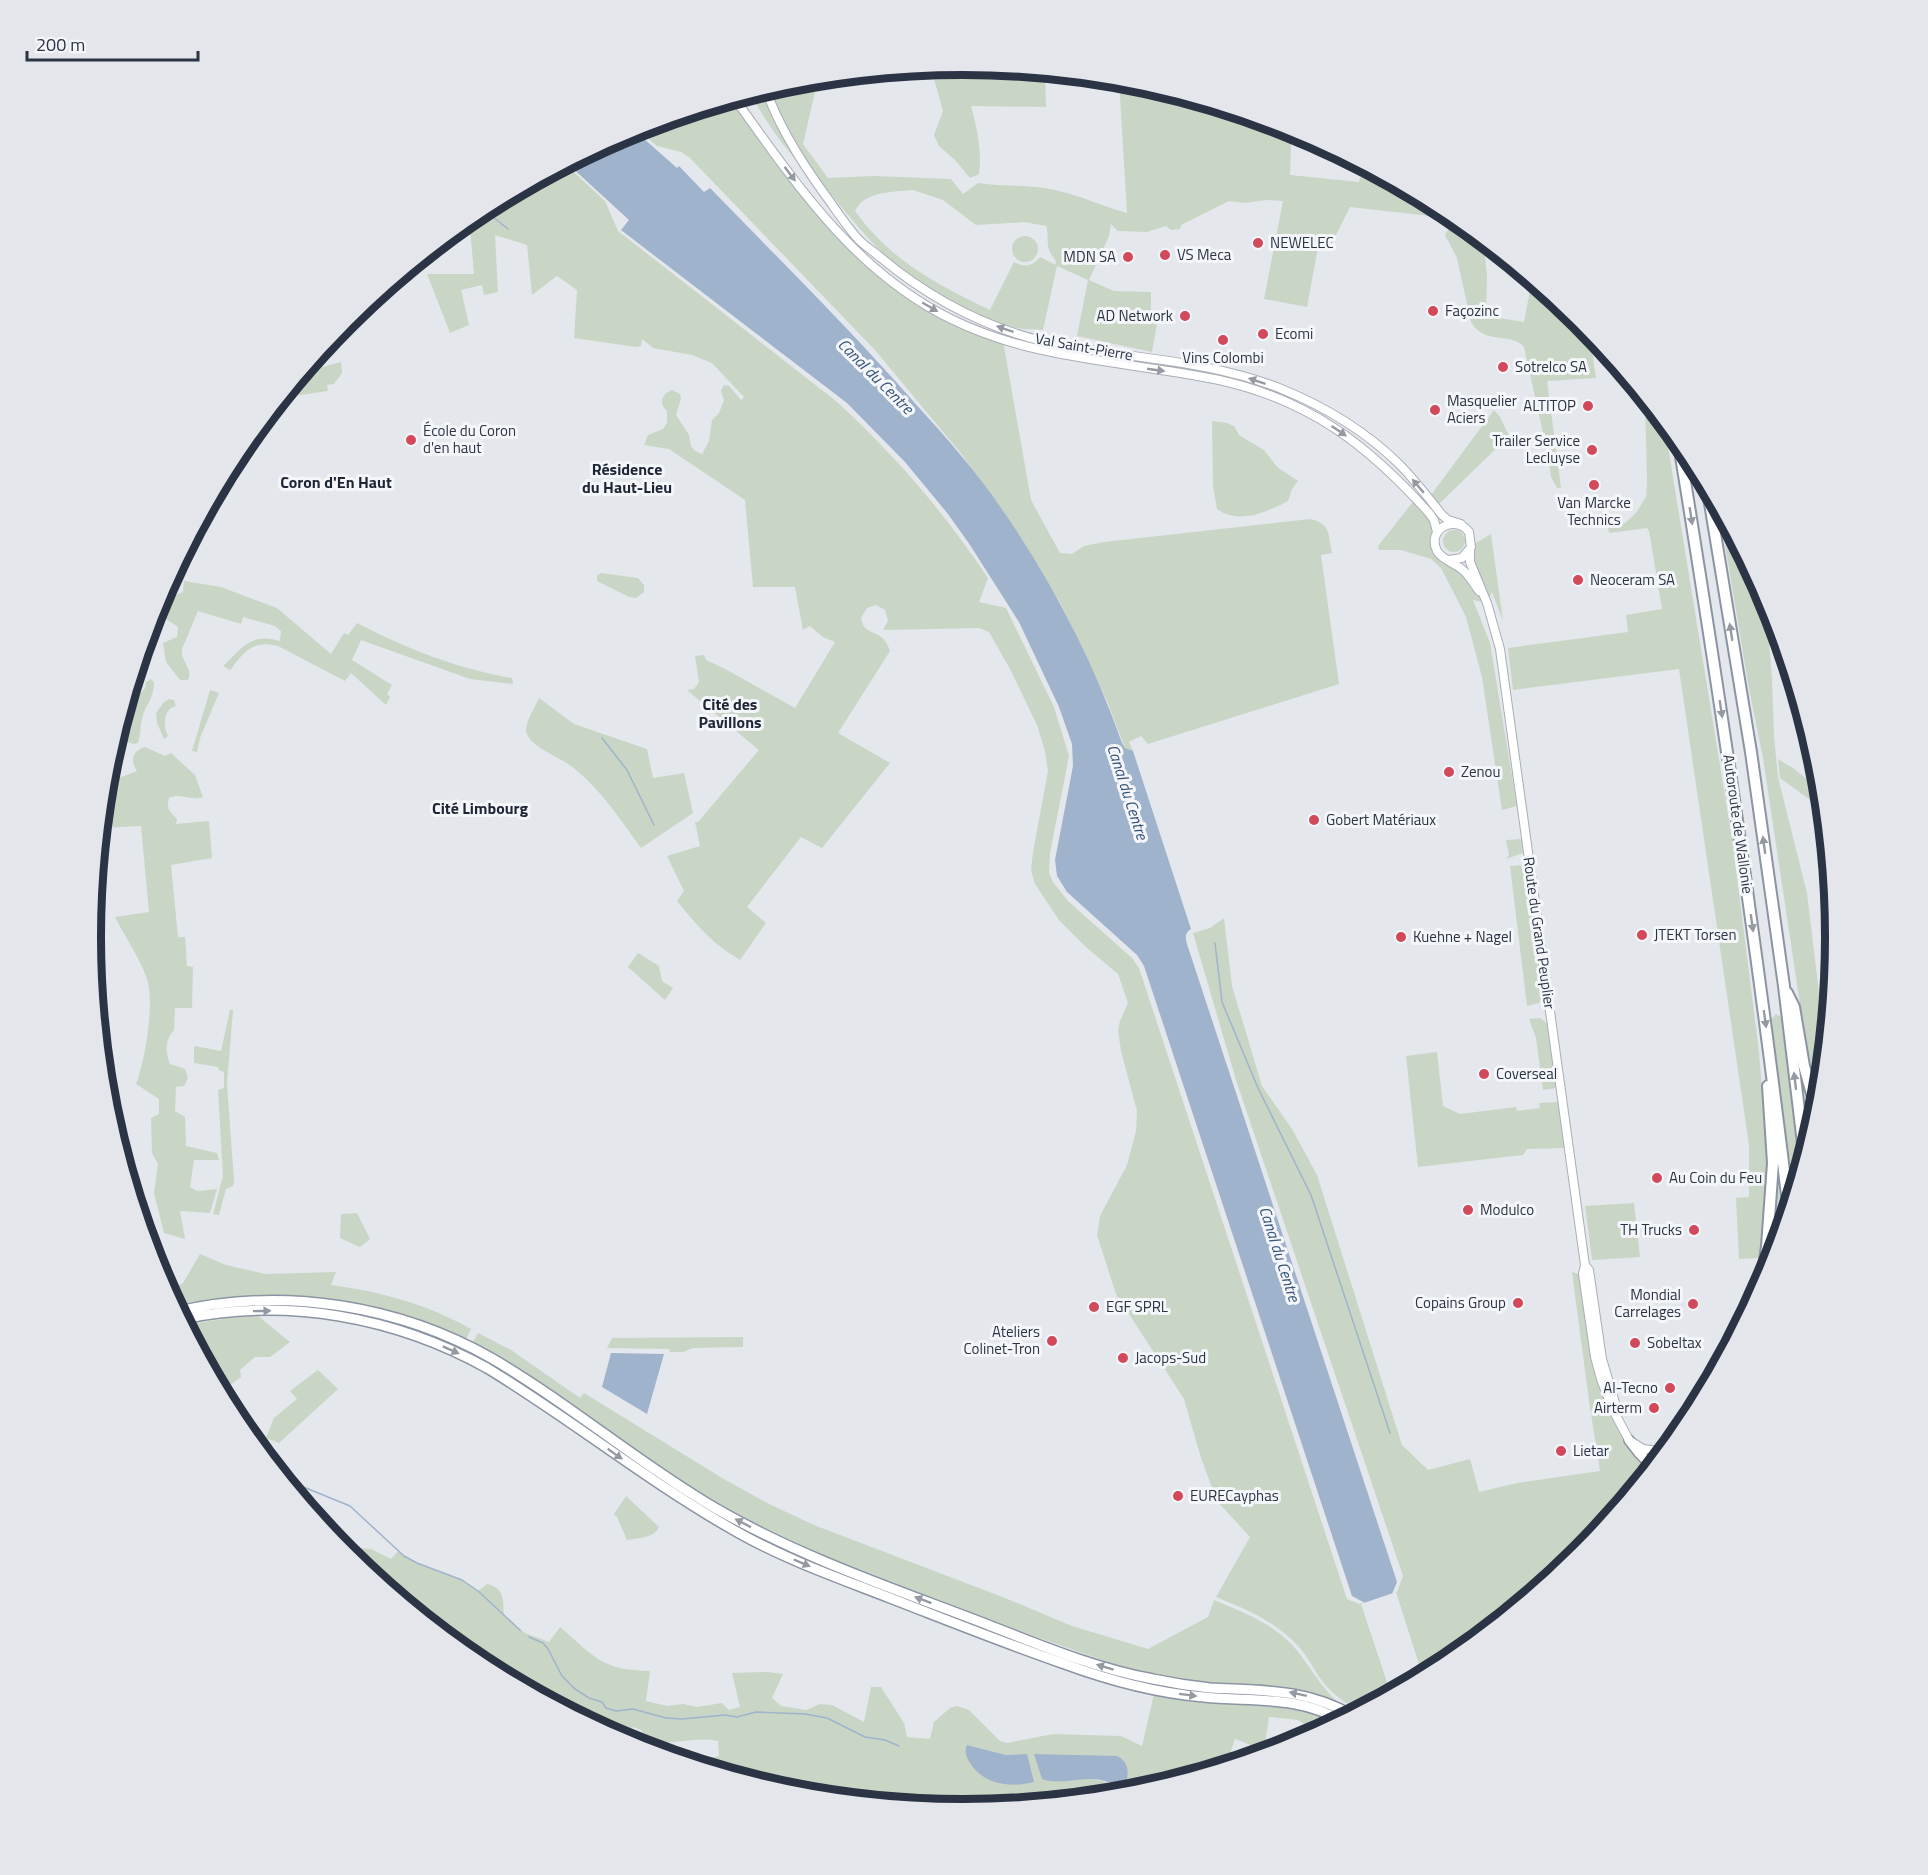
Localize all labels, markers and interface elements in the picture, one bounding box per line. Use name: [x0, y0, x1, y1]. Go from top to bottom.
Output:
scale bar: [27, 24, 198, 62]
text: 200 m: [36, 31, 85, 58]
one-way arrow: [784, 165, 796, 181]
place label: NEWELEC: [1270, 231, 1334, 254]
marker: NEWELEC: [1251, 236, 1265, 250]
place label: VS Meca: [1177, 243, 1232, 266]
place label: MDN SA: [1063, 245, 1116, 268]
marker: VS Meca: [1158, 248, 1172, 262]
marker: MDN SA: [1121, 250, 1135, 264]
place label: Façozinc: [1445, 299, 1499, 322]
one-way arrow: [921, 302, 938, 312]
place label: AD Network: [1097, 304, 1173, 327]
marker: Façozinc: [1426, 304, 1440, 318]
marker: AD Network: [1178, 309, 1192, 323]
place label: Ecomi: [1275, 322, 1313, 345]
one-way arrow: [996, 324, 1014, 334]
street label: Val Saint-Pierre: [1034, 327, 1135, 366]
marker: Ecomi: [1256, 327, 1270, 341]
water label: Canal du Centre: [833, 333, 921, 421]
marker: Vins Colombi: [1216, 333, 1230, 347]
place label: Vins Colombi: [1182, 346, 1264, 369]
place label: Sotrelco SA: [1515, 355, 1587, 378]
marker: Sotrelco SA: [1496, 360, 1510, 374]
one-way arrow: [1147, 365, 1166, 374]
one-way arrow: [1248, 375, 1266, 385]
place label: Masquelier Aciers: [1447, 389, 1517, 429]
place label: ALTITOP: [1523, 394, 1576, 417]
marker: ALTITOP: [1581, 399, 1595, 413]
marker: Masquelier Aciers: [1428, 403, 1442, 417]
place label: École du Coron d'en haut: [423, 419, 516, 459]
one-way arrow: [1331, 425, 1348, 436]
place label: Trailer Service Lecluyse: [1492, 429, 1580, 469]
marker: École du Coron d'en haut: [404, 433, 418, 447]
marker: Trailer Service Lecluyse: [1585, 443, 1599, 457]
district label: Résidence du Haut-Lieu: [582, 457, 672, 499]
district label: Coron d'En Haut: [280, 470, 392, 494]
marker: Van Marcke Technics: [1587, 478, 1601, 492]
one-way arrow: [1412, 479, 1425, 494]
place label: Van Marcke Technics: [1557, 491, 1631, 531]
one-way arrow: [1686, 507, 1695, 526]
place label: Neoceram SA: [1590, 568, 1675, 591]
marker: Neoceram SA: [1571, 573, 1585, 587]
one-way arrow: [1726, 622, 1735, 641]
district label: Cité des Pavillons: [698, 692, 762, 734]
one-way arrow: [1717, 700, 1726, 719]
water label: Canal du Centre: [1101, 741, 1155, 844]
street label: Autoroute de Wallonie: [1717, 753, 1760, 895]
place label: Zenou: [1461, 760, 1500, 783]
marker: Zenou: [1442, 765, 1456, 779]
district label: Cité Limbourg: [432, 796, 528, 820]
place label: Gobert Matériaux: [1326, 808, 1436, 831]
marker: Gobert Matériaux: [1307, 813, 1321, 827]
one-way arrow: [1759, 835, 1768, 854]
street label: Route du Grand Peuplier: [1517, 855, 1562, 1010]
one-way arrow: [1748, 913, 1757, 932]
place label: JTEKT Torsen: [1654, 923, 1737, 946]
place label: Kuehne + Nagel: [1413, 925, 1512, 948]
marker: JTEKT Torsen: [1635, 928, 1649, 942]
marker: Kuehne + Nagel: [1394, 930, 1408, 944]
one-way arrow: [1761, 1010, 1770, 1029]
place label: Coverseal: [1496, 1062, 1557, 1085]
marker: Coverseal: [1477, 1067, 1491, 1081]
one-way arrow: [1790, 1071, 1800, 1090]
place label: Au Coin du Feu: [1669, 1166, 1762, 1189]
marker: Au Coin du Feu: [1650, 1171, 1664, 1185]
place label: Modulco: [1480, 1198, 1534, 1221]
water label: Canal du Centre: [1253, 1203, 1307, 1306]
marker: Modulco: [1461, 1203, 1475, 1217]
place label: TH Trucks: [1620, 1218, 1682, 1241]
marker: TH Trucks: [1687, 1223, 1701, 1237]
place label: Mondial Carrelages: [1614, 1283, 1681, 1323]
place label: Copains Group: [1415, 1291, 1506, 1314]
place label: EGF SPRL: [1106, 1295, 1168, 1318]
marker: Copains Group: [1511, 1296, 1525, 1310]
marker: Mondial Carrelages: [1686, 1297, 1700, 1311]
marker: EGF SPRL: [1087, 1300, 1101, 1314]
one-way arrow: [252, 1306, 271, 1316]
place label: Ateliers Colinet-Tron: [964, 1320, 1040, 1360]
place label: Sobeltax: [1647, 1331, 1702, 1354]
marker: Ateliers Colinet-Tron: [1045, 1334, 1059, 1348]
marker: Sobeltax: [1628, 1336, 1642, 1350]
one-way arrow: [443, 1345, 460, 1354]
place label: Jacops-Sud: [1135, 1346, 1206, 1369]
marker: Jacops-Sud: [1116, 1351, 1130, 1365]
place label: Al-Tecno: [1603, 1376, 1658, 1399]
marker: Al-Tecno: [1663, 1381, 1677, 1395]
place label: Airterm: [1594, 1396, 1642, 1419]
marker: Airterm: [1647, 1401, 1661, 1415]
place label: Lietar: [1573, 1439, 1609, 1462]
marker: Lietar: [1554, 1444, 1568, 1458]
one-way arrow: [607, 1448, 623, 1460]
place label: EURECayphas: [1190, 1484, 1279, 1507]
marker: EURECayphas: [1171, 1489, 1185, 1503]
one-way arrow: [735, 1518, 752, 1528]
one-way arrow: [793, 1558, 811, 1568]
one-way arrow: [913, 1594, 931, 1604]
one-way arrow: [1096, 1662, 1114, 1671]
one-way arrow: [1288, 1689, 1307, 1698]
one-way arrow: [1178, 1691, 1197, 1700]

